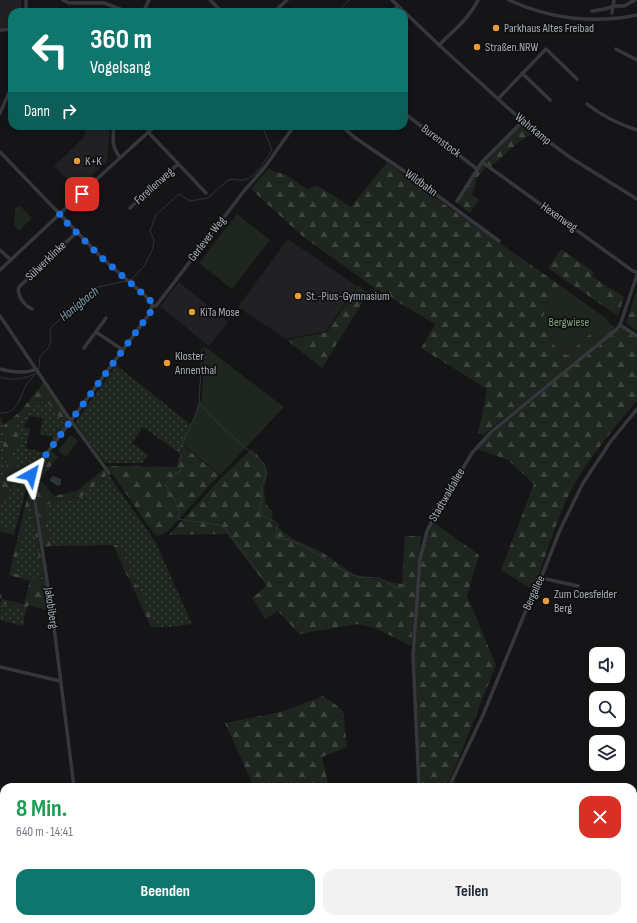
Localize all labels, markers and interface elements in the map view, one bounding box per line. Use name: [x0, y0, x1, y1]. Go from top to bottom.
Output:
place label: Parkhaus Altes Freibad: [504, 21, 594, 36]
text: 360 m: [90, 23, 152, 56]
marker: Parkhaus Altes Freibad: [491, 23, 501, 33]
icon: left: [24, 24, 76, 76]
place label: Straßen.NRW: [485, 40, 539, 55]
marker: Straßen.NRW: [472, 42, 482, 52]
text: Vogelsang: [90, 57, 151, 78]
icon: right: [58, 100, 80, 122]
text: Dann: [24, 102, 50, 121]
street label: Wahrkamp: [512, 110, 554, 148]
street label: Burenstock: [418, 121, 464, 161]
place label: K+K: [85, 154, 102, 169]
marker: K+K: [72, 156, 82, 166]
street label: Forellenweg: [131, 164, 177, 208]
street label: Wildbahn: [402, 166, 440, 200]
pin: [65, 177, 99, 211]
icon: arrive: [71, 183, 93, 205]
street label: Hexenweg: [538, 199, 580, 235]
street label: Gerlever Weg: [185, 213, 229, 265]
street label: Sülwerklinke: [22, 238, 70, 284]
water label: Honigbach: [56, 283, 102, 325]
place label: St.-Pius-Gymnasium: [306, 289, 390, 304]
marker: St.-Pius-Gymnasium: [293, 291, 303, 301]
place label: KiTa Mose: [200, 305, 240, 320]
marker: KiTa Mose: [187, 307, 197, 317]
park label: Bergwiese: [549, 315, 590, 330]
place label: Kloster Annenthal: [174, 349, 216, 378]
marker: Kloster Annenthal: [162, 358, 172, 368]
position arrow: [10, 454, 52, 496]
street label: Stadtwaldallee: [426, 465, 468, 524]
street label: Bergallee: [519, 573, 549, 613]
street label: Jakobiberg: [41, 585, 61, 630]
place label: Zum Coesfelder Berg: [554, 587, 617, 616]
marker: Zum Coesfelder Berg: [541, 596, 551, 606]
map controls: [589, 647, 625, 771]
button: sound: [589, 647, 625, 683]
button: search: [589, 691, 625, 727]
button: layers: [589, 735, 625, 771]
text: 8 Min.: [16, 794, 67, 823]
button: close: [579, 796, 621, 838]
text: 640 m · 14:41: [16, 824, 73, 840]
button: Beenden: [16, 869, 315, 915]
button: Teilen: [323, 869, 621, 915]

